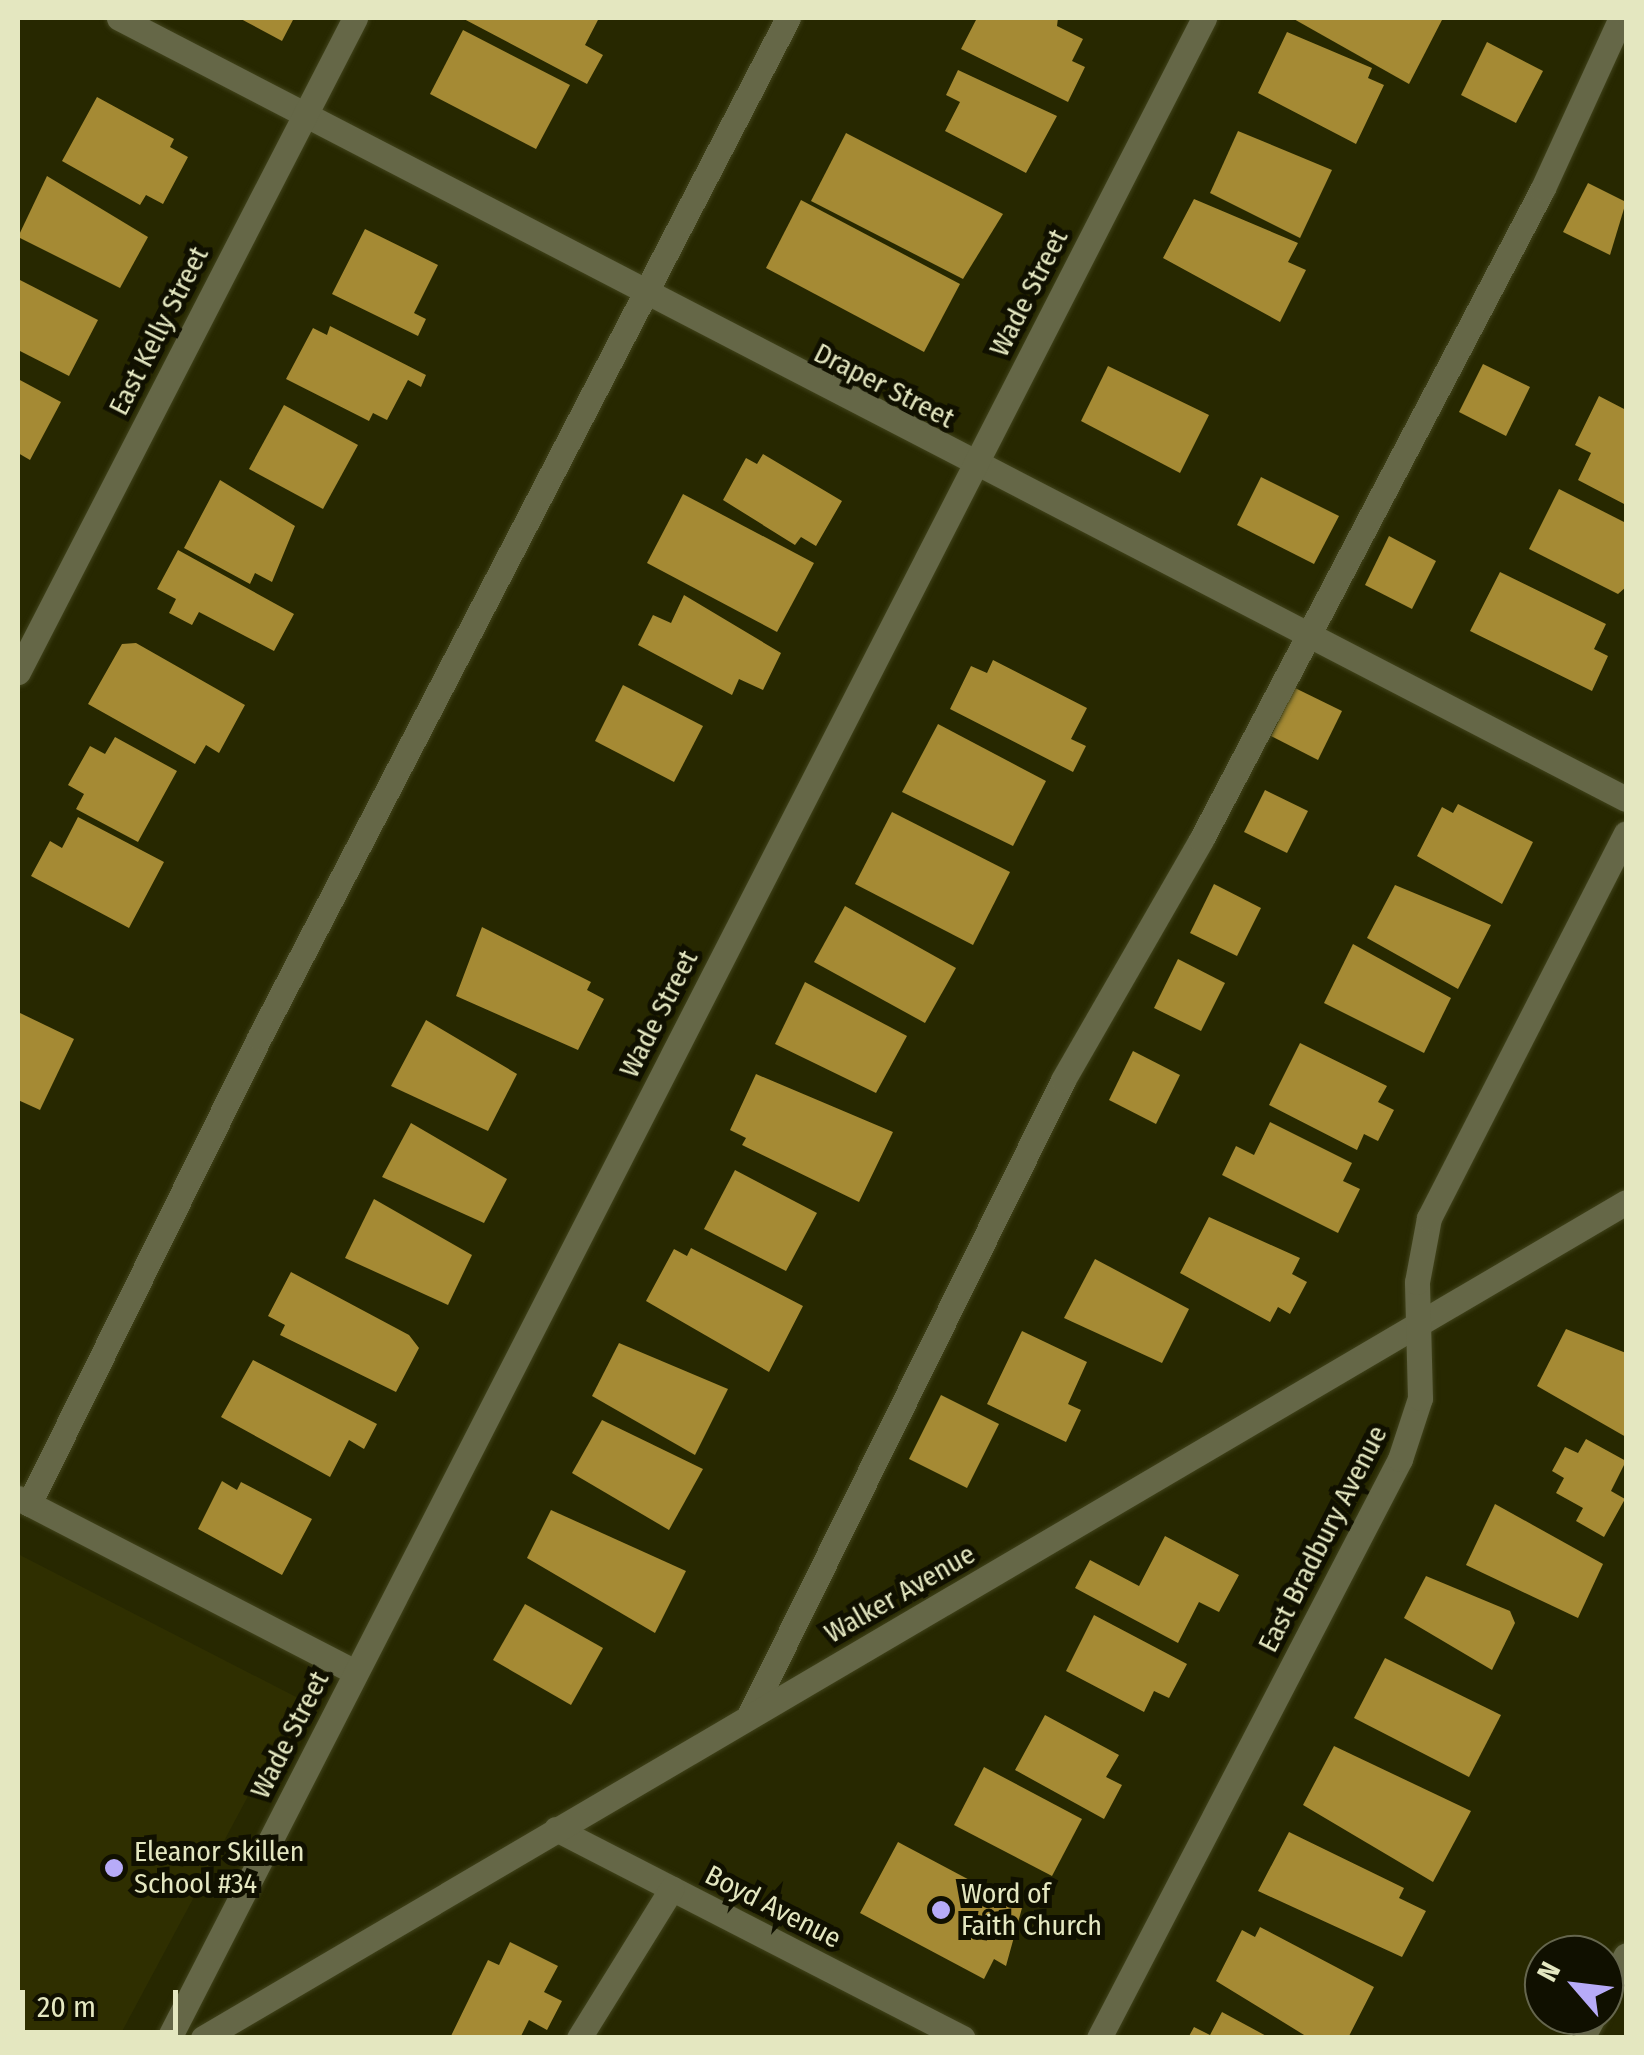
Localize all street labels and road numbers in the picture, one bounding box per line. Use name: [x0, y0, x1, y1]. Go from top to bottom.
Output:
street label: Wade Street: [983, 224, 1075, 362]
street label: East Kelly Street: [102, 241, 216, 421]
street label: Draper Street: [808, 336, 960, 436]
street label: Wade Street: [613, 945, 705, 1083]
street label: East Bradbury Avenue: [1251, 1420, 1395, 1658]
street label: Walker Avenue: [819, 1537, 981, 1651]
street label: Wade Street: [244, 1666, 336, 1804]
street label: Boyd Avenue: [699, 1858, 847, 1956]

